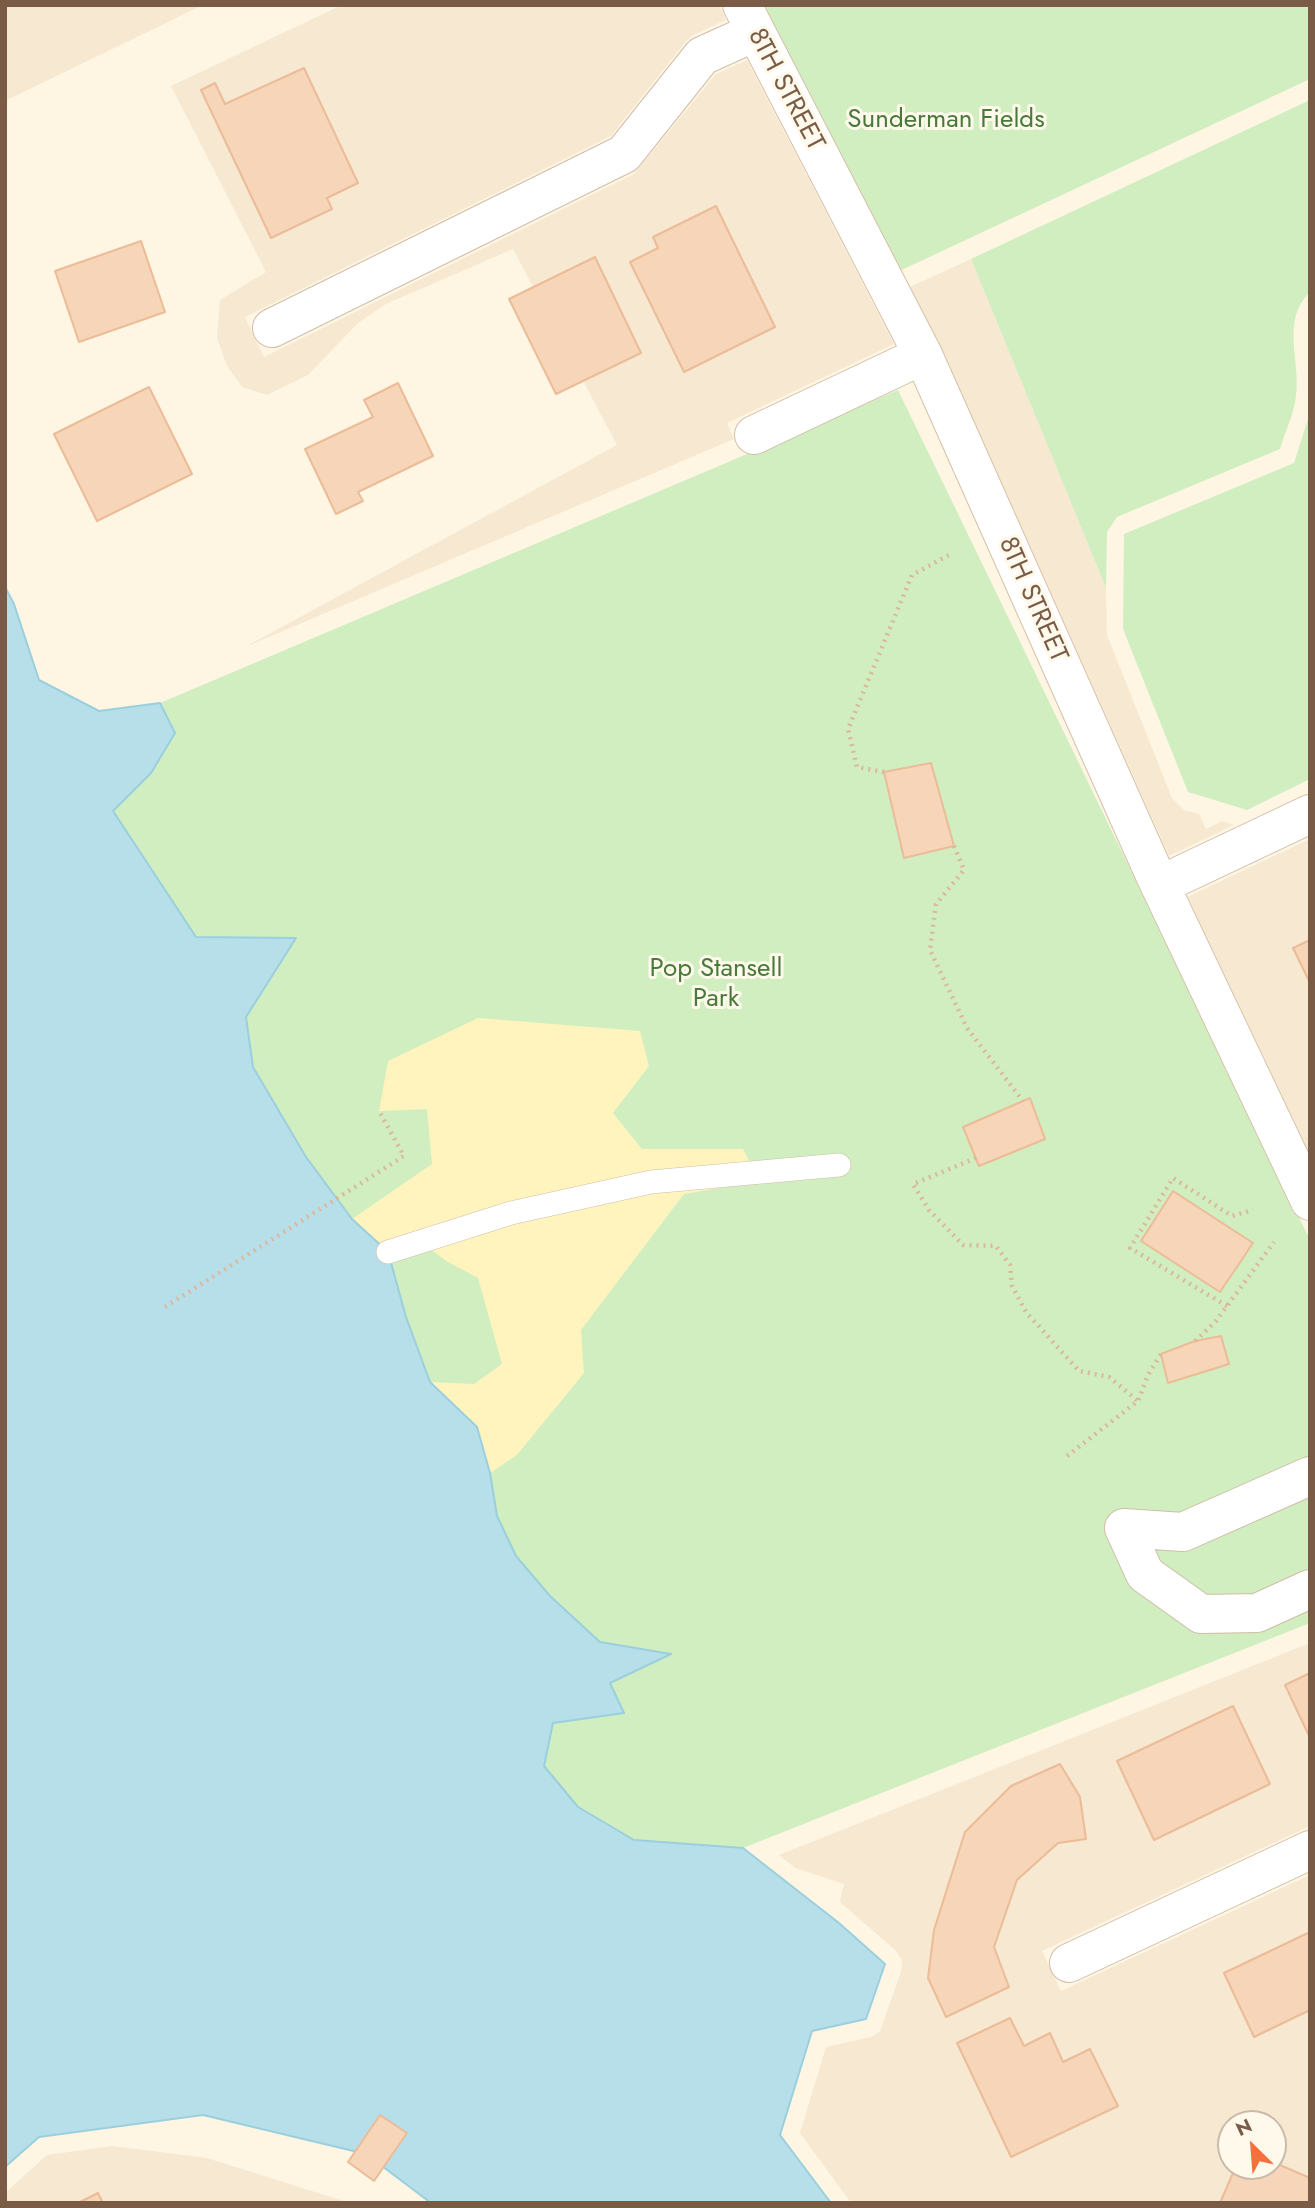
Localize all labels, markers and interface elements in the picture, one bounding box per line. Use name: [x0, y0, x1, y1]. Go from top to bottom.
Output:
street label: 8TH STREET: [740, 24, 830, 156]
park label: Sunderman Fields: [847, 105, 1045, 137]
street label: 8TH STREET: [991, 533, 1073, 667]
park label: Pop Stansell Park: [650, 954, 782, 1016]
north arrow: [1217, 2110, 1287, 2180]
text: N: [1231, 2112, 1256, 2143]

